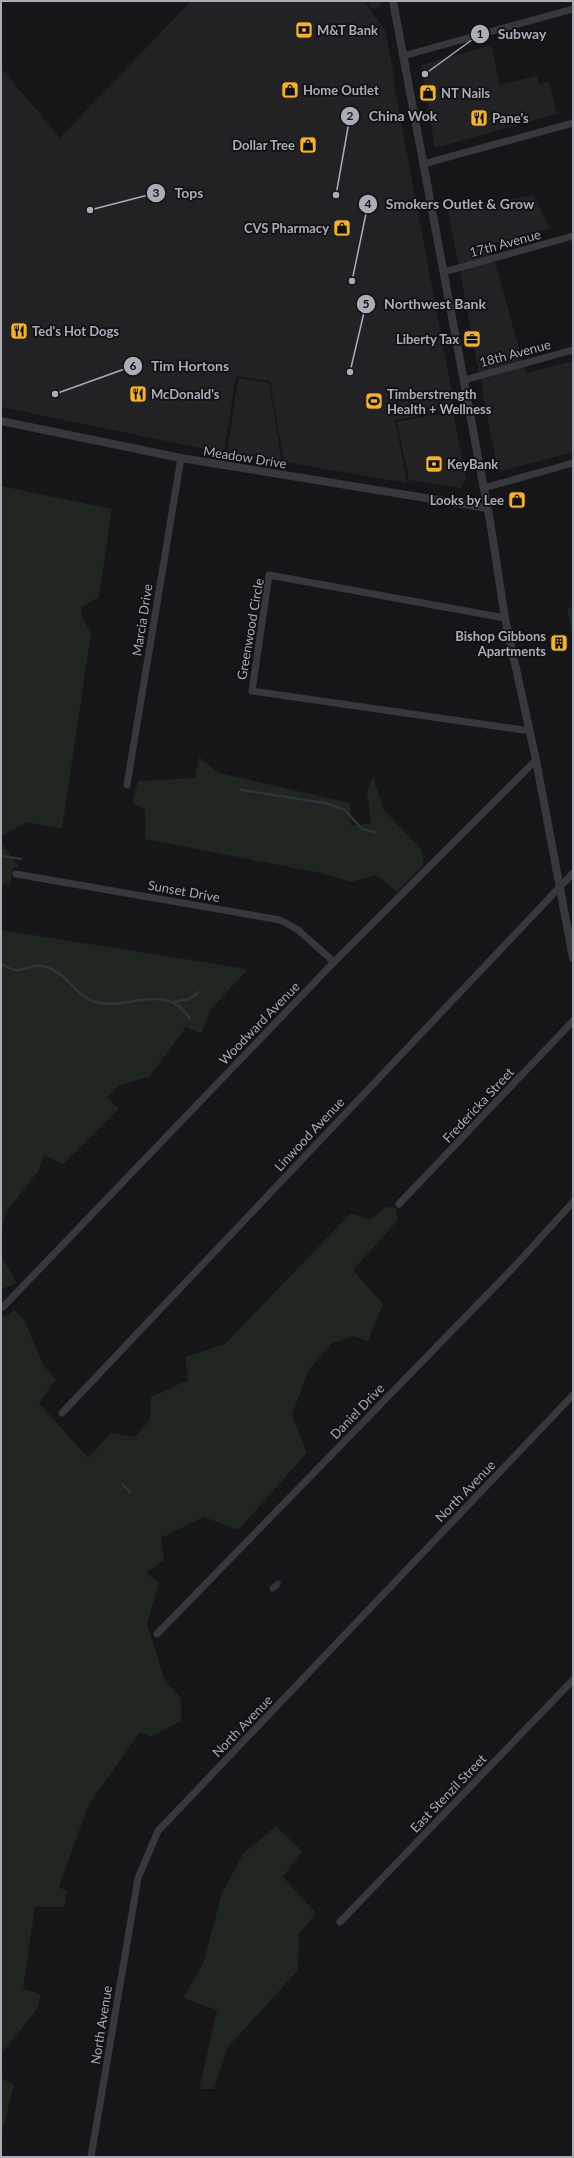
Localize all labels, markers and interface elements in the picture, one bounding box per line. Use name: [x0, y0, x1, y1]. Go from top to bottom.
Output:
bank icon: M&T Bank: [294, 20, 314, 40]
callout: Subway: [470, 21, 554, 47]
place label: M&T Bank: [317, 22, 378, 38]
text: Subway: [498, 25, 547, 42]
text: 1: [477, 26, 484, 41]
shop icon: Home Outlet: [280, 80, 300, 100]
place label: Home Outlet: [303, 82, 379, 98]
shop icon: NT Nails: [418, 83, 438, 103]
place label: NT Nails: [441, 85, 491, 101]
callout: China Wok: [340, 103, 445, 129]
text: China Wok: [369, 107, 438, 124]
text: 2: [347, 108, 354, 123]
restaurant icon: Pane's: [469, 108, 489, 128]
place label: Pane's: [492, 110, 529, 126]
shop icon: Dollar Tree: [298, 135, 318, 155]
place label: Dollar Tree: [232, 137, 295, 153]
callout: Tops: [146, 180, 211, 206]
text: Tops: [175, 184, 203, 201]
text: 3: [153, 185, 160, 200]
callout: Smokers Outlet & Grow: [358, 191, 543, 217]
text: Smokers Outlet & Grow: [386, 195, 535, 212]
text: 4: [365, 196, 372, 211]
shop icon: CVS Pharmacy: [332, 218, 352, 238]
place label: CVS Pharmacy: [244, 220, 329, 236]
street label: 17th Avenue: [468, 226, 542, 260]
callout: Northwest Bank: [356, 291, 494, 317]
text: Northwest Bank: [384, 295, 486, 312]
text: 5: [363, 296, 370, 311]
restaurant icon: Ted's Hot Dogs: [9, 321, 29, 341]
place label: Ted's Hot Dogs: [32, 323, 119, 339]
office icon: Liberty Tax: [462, 329, 482, 349]
place label: Liberty Tax: [396, 331, 459, 347]
street label: 18th Avenue: [478, 336, 552, 370]
callout: Tim Hortons: [123, 353, 237, 379]
text: Tim Hortons: [151, 357, 229, 374]
text: 6: [130, 358, 137, 373]
restaurant icon: McDonald's: [128, 384, 148, 404]
place label: McDonald's: [151, 386, 220, 402]
place label: Timberstrength Health + Wellness: [387, 386, 492, 417]
sports icon: Timberstrength Health + Wellness: [364, 391, 384, 411]
street label: Meadow Drive: [202, 443, 288, 471]
bank icon: KeyBank: [424, 454, 444, 474]
place label: KeyBank: [447, 456, 498, 472]
shop icon: Looks by Lee: [507, 490, 527, 510]
place label: Looks by Lee: [430, 492, 504, 508]
street label: Greenwood Circle: [233, 577, 267, 681]
street label: Marcia Drive: [128, 583, 156, 657]
place label: Bishop Gibbons Apartments: [455, 628, 546, 659]
building icon: Bishop Gibbons Apartments: [549, 633, 569, 653]
street label: Sunset Drive: [147, 877, 221, 905]
street label: Woodward Avenue: [215, 978, 303, 1068]
street label: Fredericka Street: [439, 1064, 517, 1146]
street label: Linwood Avenue: [271, 1094, 347, 1174]
street label: Daniel Drive: [327, 1380, 387, 1442]
street label: North Avenue: [432, 1457, 499, 1525]
street label: North Avenue: [209, 1692, 276, 1760]
street label: East Stenzil Street: [407, 1750, 490, 1835]
street label: North Avenue: [87, 1984, 115, 2066]

